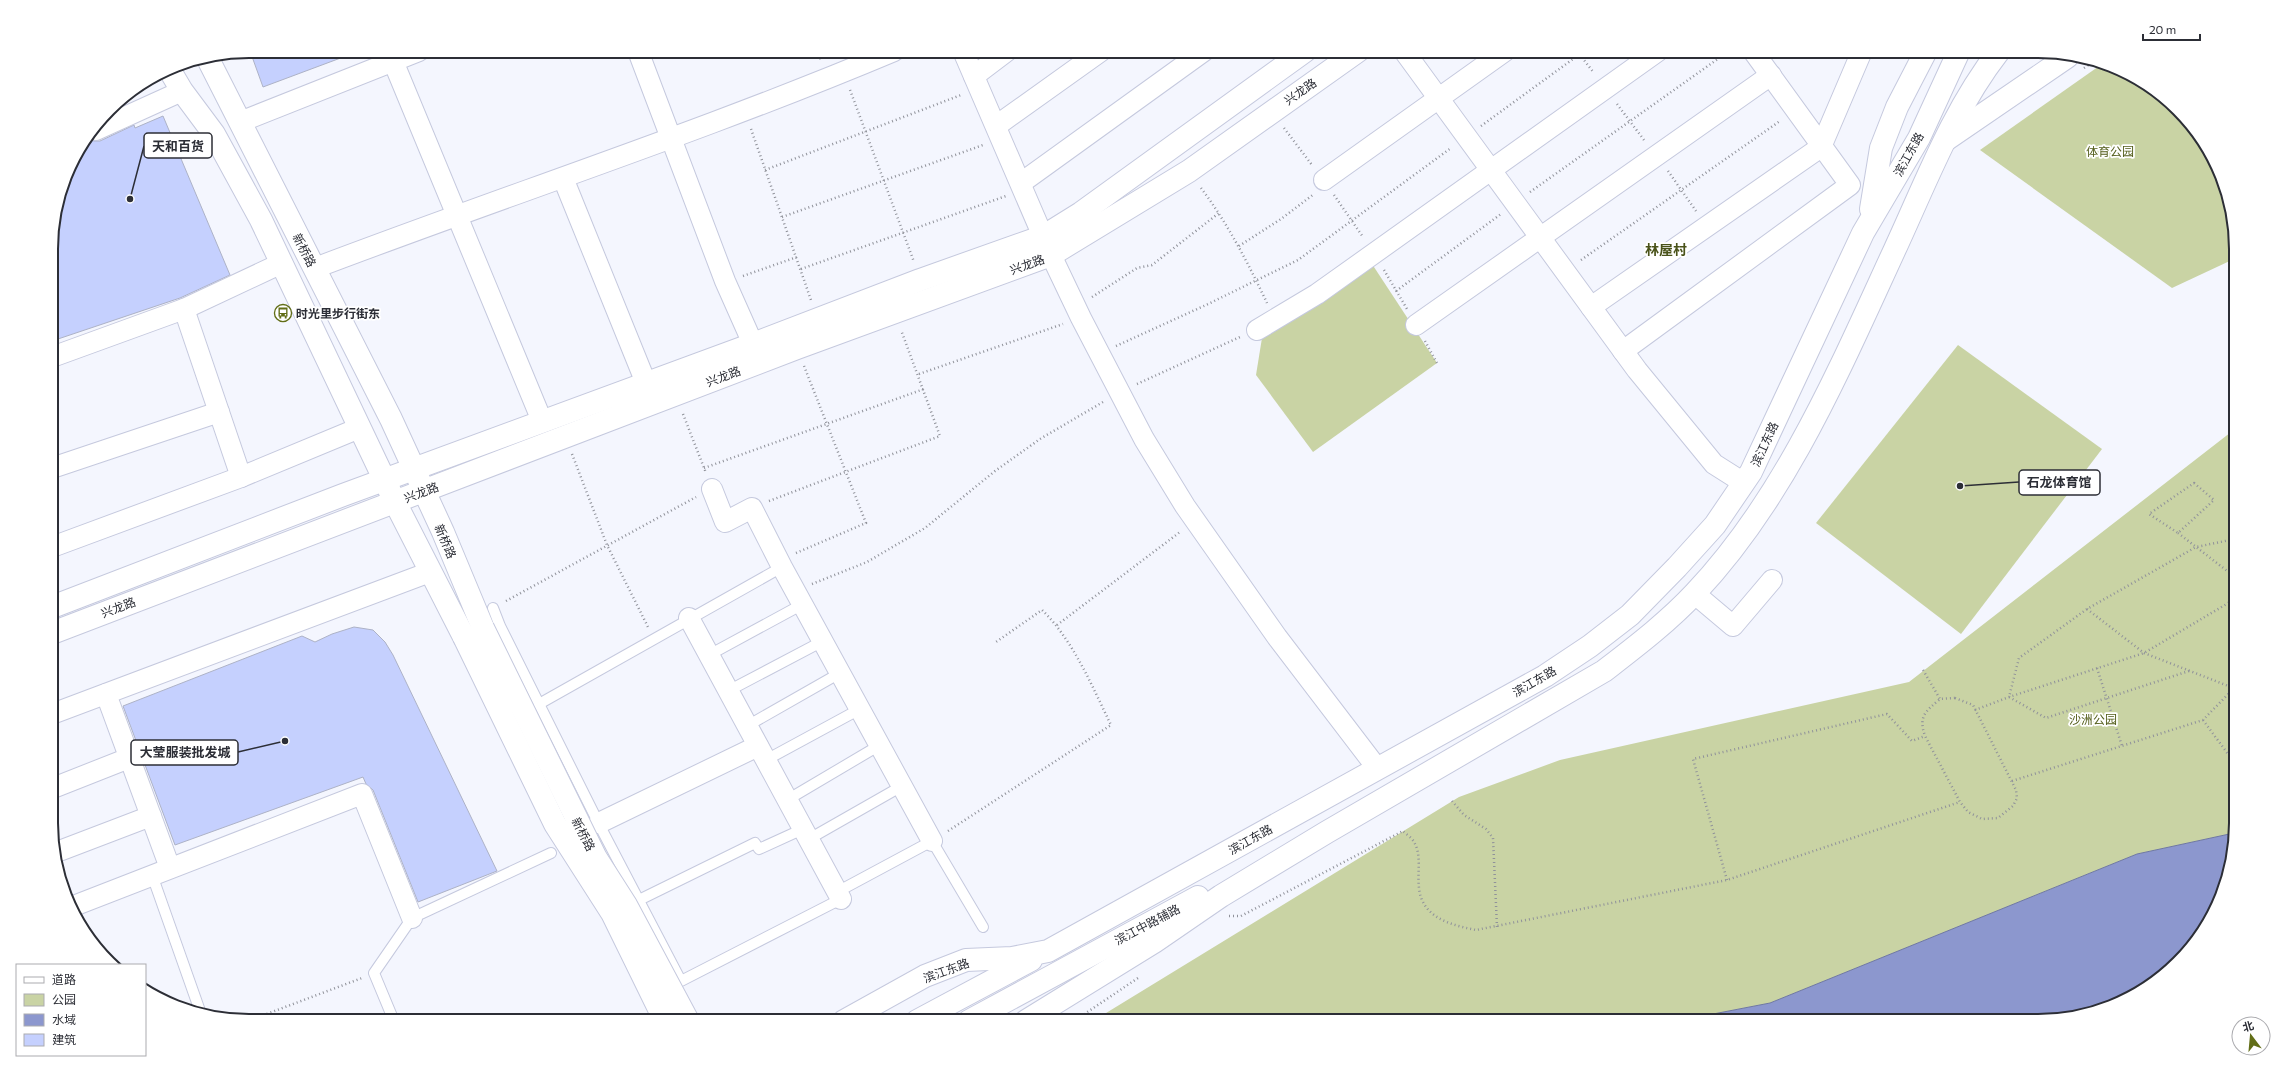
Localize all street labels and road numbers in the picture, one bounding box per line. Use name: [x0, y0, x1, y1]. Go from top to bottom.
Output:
street label: 兴龙路: [1281, 75, 1319, 107]
street label: 滨江东路: [1890, 130, 1926, 178]
street label: 新桥路: [291, 231, 319, 269]
street label: 兴龙路: [1008, 251, 1046, 277]
street label: 兴龙路: [704, 363, 742, 389]
street label: 滨江东路: [1748, 419, 1780, 469]
street label: 兴龙路: [402, 479, 440, 505]
street label: 新桥路: [433, 522, 459, 560]
street label: 兴龙路: [99, 594, 137, 620]
street label: 滨江东路: [1510, 663, 1558, 699]
street label: 新桥路: [570, 815, 598, 853]
street label: 滨江东路: [1226, 821, 1274, 857]
street label: 滨江中路辅路: [1112, 901, 1182, 947]
street label: 滨江东路: [921, 955, 971, 985]

